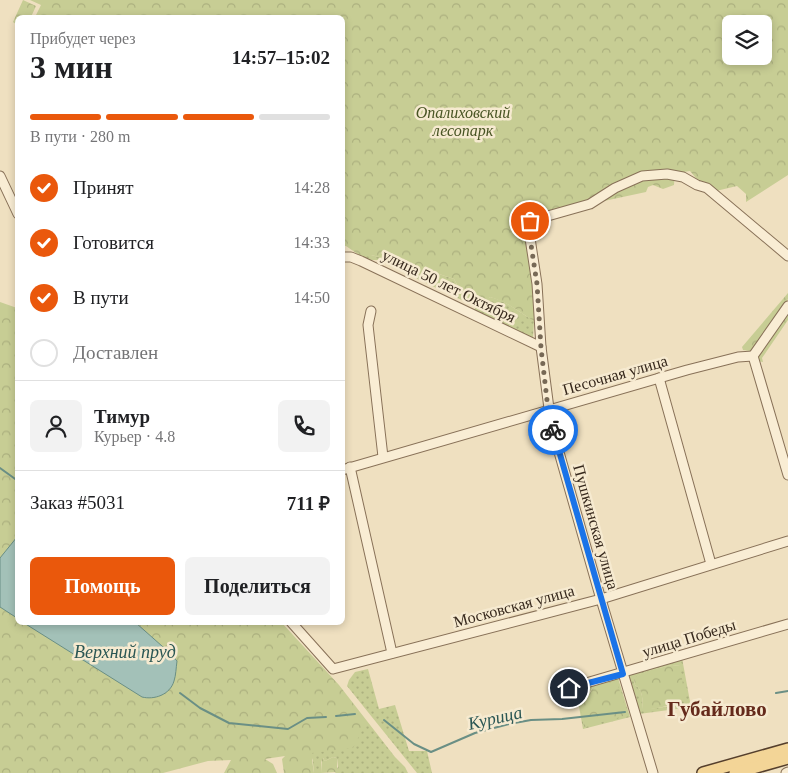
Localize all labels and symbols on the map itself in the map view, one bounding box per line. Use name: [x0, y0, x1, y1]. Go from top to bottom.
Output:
park label: Опалиховский лесопарк: [416, 104, 510, 140]
pin: [509, 200, 551, 242]
street label: улица 50 лет Октября: [379, 246, 519, 327]
street label: Песочная улица: [561, 352, 670, 399]
courier: [528, 405, 578, 455]
street label: Пушкинская улица: [569, 462, 622, 592]
street label: Московская улица: [452, 582, 577, 631]
street label: улица Победы: [640, 616, 738, 661]
water label: Верхний пруд: [74, 642, 176, 662]
pin: [548, 667, 590, 709]
district label: Губайлово: [667, 697, 767, 721]
water label: Курица: [465, 702, 524, 734]

